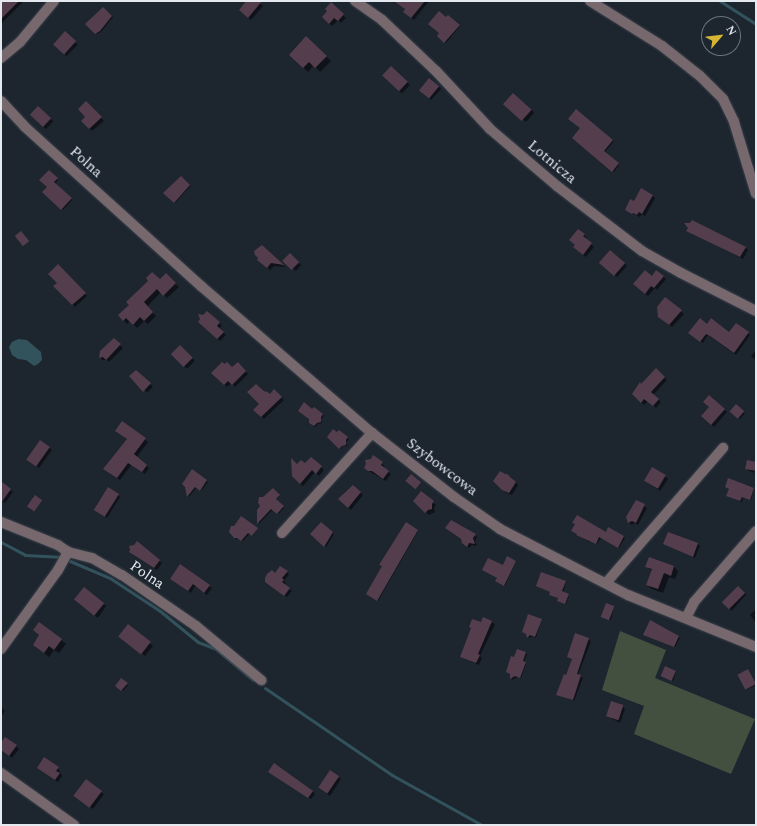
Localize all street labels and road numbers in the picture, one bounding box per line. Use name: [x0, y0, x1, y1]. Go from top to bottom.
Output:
street label: Lotnicza: [524, 136, 580, 188]
street label: Polna: [66, 143, 106, 181]
street label: Szybowcowa: [403, 434, 481, 500]
street label: Polna: [126, 557, 168, 593]

